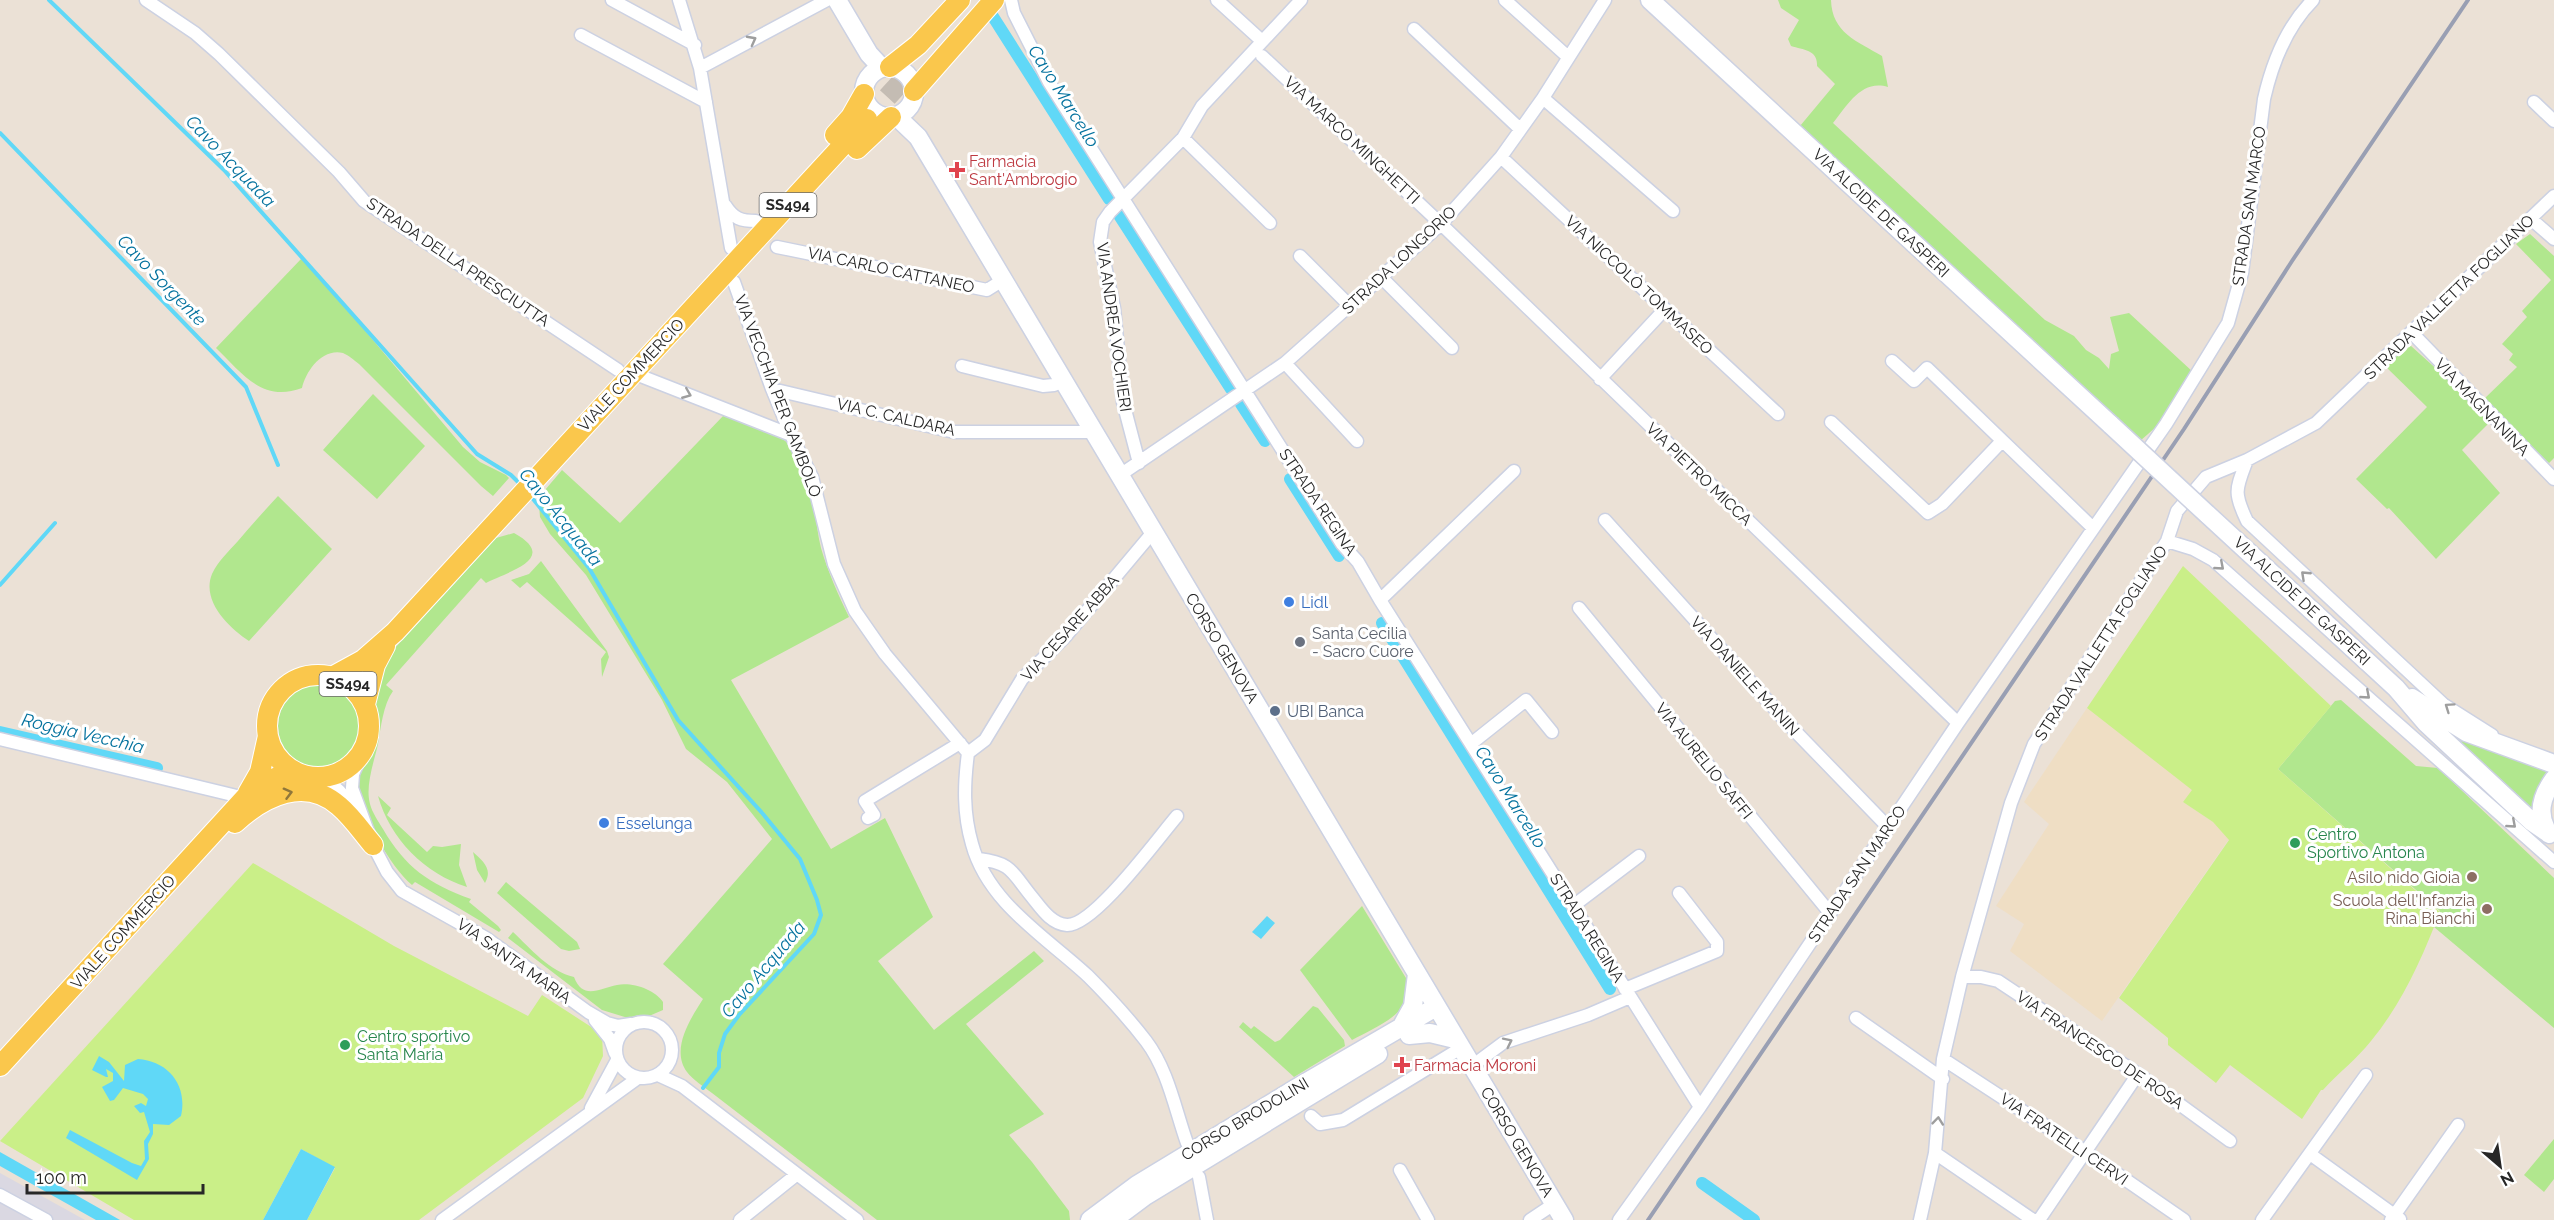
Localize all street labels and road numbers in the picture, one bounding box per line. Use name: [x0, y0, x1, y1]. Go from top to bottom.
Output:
street label: VIA MARCO MINGHETTI: [1280, 72, 1424, 208]
street label: STRADA SAN MARCO: [2228, 125, 2270, 287]
street label: VIA ALCIDE DE GASPERI: [1809, 145, 1953, 281]
road number: SS494: [760, 193, 816, 217]
street label: STRADA DELLA PRESCIUTTA: [363, 194, 553, 330]
street label: STRADA LONGORIO: [1338, 202, 1460, 318]
street label: VIA NICCOLÒ TOMMASEO: [1561, 211, 1718, 358]
street label: STRADA VALLETTA FOGLIANO: [2360, 211, 2538, 383]
street label: VIA ANDREA VOCHIERI: [1093, 241, 1135, 413]
street label: VIA CARLO CATTANEO: [806, 243, 976, 297]
street label: VIA VECCHIA PER GAMBOLÒ: [731, 292, 826, 500]
street label: VIALE COMMERCIO: [574, 315, 688, 435]
street label: VIA MAGNANINA: [2431, 354, 2533, 460]
street label: VIA C. CALDARA: [835, 394, 957, 440]
street label: VIA PIETRO MICCA: [1642, 419, 1756, 529]
street label: STRADA REGINA: [1275, 445, 1361, 559]
street label: VIA ALCIDE DE GASPERI: [2230, 533, 2374, 669]
street label: STRADA VALLETTA FOGLIANO: [2031, 542, 2171, 744]
street label: VIA CESARE ABBA: [1017, 571, 1123, 685]
street label: CORSO GENOVA: [1182, 590, 1262, 707]
street label: VIA DANIELE MANIN: [1686, 612, 1804, 740]
road number: SS494: [320, 672, 376, 696]
street label: VIA AURELIO SAFFI: [1651, 699, 1757, 823]
street label: STRADA SAN MARCO: [1804, 802, 1910, 946]
street label: STRADA REGINA: [1546, 870, 1628, 986]
street label: VIALE COMMERCIO: [67, 871, 179, 993]
street label: VIA SANTA MARIA: [453, 914, 575, 1008]
street label: VIA FRANCESCO DE ROSA: [2013, 987, 2187, 1113]
street label: CORSO BRODOLINI: [1178, 1073, 1312, 1165]
street label: CORSO GENOVA: [1477, 1084, 1557, 1201]
street label: VIA FRATELLI CERVI: [1996, 1089, 2132, 1189]

